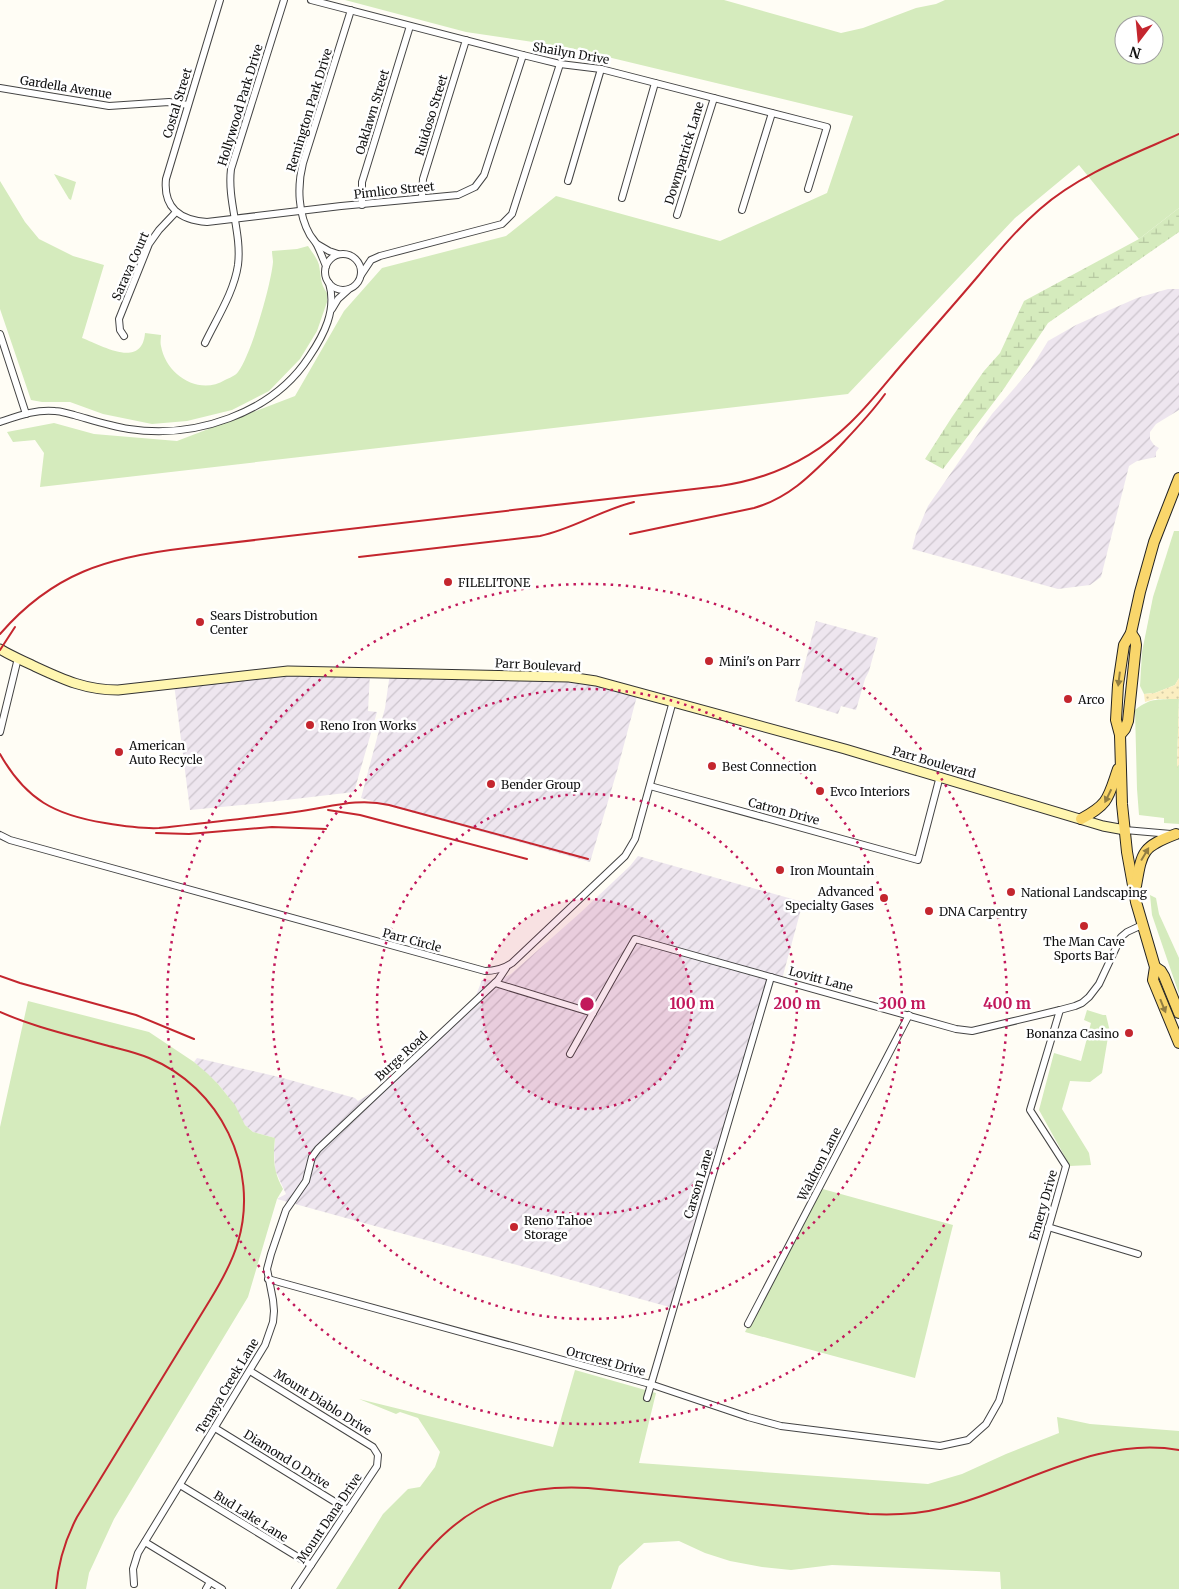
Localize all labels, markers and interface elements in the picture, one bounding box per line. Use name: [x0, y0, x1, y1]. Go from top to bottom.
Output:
north arrow: [1114, 15, 1164, 65]
street label: Shailyn Drive: [531, 39, 611, 67]
street label: Hollywood Park Drive: [214, 42, 266, 168]
text: N: [1128, 42, 1143, 63]
street label: Remington Park Drive: [283, 46, 335, 174]
street label: Costal Street: [159, 66, 195, 140]
street label: Oaklawn Street: [352, 67, 392, 156]
street label: Gardella Avenue: [19, 72, 113, 102]
street label: Ruidoso Street: [412, 72, 451, 157]
street label: Downpatrick Lane: [661, 100, 707, 206]
street label: Pimlico Street: [353, 178, 435, 202]
street label: Sarava Court: [108, 229, 152, 303]
place label: FILELITONE: [458, 575, 531, 590]
marker: FILELITONE: [442, 576, 454, 588]
place label: Sears Distrobution Center: [210, 608, 318, 637]
marker: Sears Distrobution Center: [194, 616, 206, 628]
place label: Mini's on Parr: [719, 654, 801, 669]
street label: Parr Boulevard: [495, 655, 581, 675]
marker: Mini's on Parr: [703, 655, 715, 667]
one-way arrow: [1115, 672, 1123, 688]
place label: Arco: [1077, 692, 1105, 707]
marker: Arco: [1062, 693, 1074, 705]
place label: Reno Iron Works: [320, 718, 416, 733]
marker: Reno Iron Works: [304, 719, 316, 731]
place label: American Auto Recycle: [128, 738, 203, 767]
street label: Parr Boulevard: [891, 743, 977, 781]
marker: American Auto Recycle: [113, 746, 125, 758]
place label: Best Connection: [722, 759, 817, 774]
marker: Best Connection: [706, 760, 718, 772]
place label: Bender Group: [501, 777, 581, 792]
marker: Bender Group: [485, 778, 497, 790]
place label: Evco Interiors: [830, 784, 910, 799]
marker: Evco Interiors: [814, 785, 826, 797]
one-way arrow: [1103, 789, 1111, 803]
street label: Catron Drive: [747, 794, 821, 828]
one-way arrow: [1140, 848, 1149, 861]
place label: Iron Mountain: [790, 863, 874, 878]
marker: Iron Mountain: [774, 864, 786, 876]
place label: Advanced Specialty Gases: [785, 884, 874, 913]
place label: National Landscaping: [1021, 885, 1148, 900]
marker: National Landscaping: [1005, 886, 1017, 898]
marker: Advanced Specialty Gases: [878, 892, 890, 904]
place label: DNA Carpentry: [939, 904, 1027, 919]
marker: DNA Carpentry: [923, 905, 935, 917]
marker: The Man Cave Sports Bar: [1078, 920, 1090, 932]
street label: Parr Circle: [381, 925, 443, 955]
place label: The Man Cave Sports Bar: [1043, 934, 1125, 963]
street label: Lovitt Lane: [787, 963, 855, 995]
text: 100 m: [670, 994, 714, 1013]
text: 200 m: [773, 994, 821, 1013]
text: 300 m: [878, 994, 926, 1013]
text: 400 m: [983, 994, 1031, 1013]
centre of rings: [578, 995, 596, 1013]
one-way arrow: [1159, 999, 1167, 1013]
place label: Bonanza Casino: [1026, 1026, 1119, 1041]
marker: Bonanza Casino: [1123, 1027, 1135, 1039]
street label: Burge Road: [372, 1028, 430, 1084]
street label: Waldron Lane: [794, 1125, 844, 1204]
street label: Carson Lane: [680, 1147, 716, 1221]
street label: Emery Drive: [1026, 1168, 1060, 1242]
place label: Reno Tahoe Storage: [524, 1213, 592, 1242]
marker: Reno Tahoe Storage: [508, 1221, 520, 1233]
street label: Tenaya Creek Lane: [193, 1335, 261, 1437]
street label: Orrcrest Drive: [565, 1343, 647, 1379]
street label: Mount Diablo Drive: [271, 1366, 375, 1438]
street label: Diamond O Drive: [241, 1426, 333, 1492]
street label: Mount Dana Drive: [293, 1470, 365, 1566]
street label: Bud Lake Lane: [211, 1487, 291, 1545]

